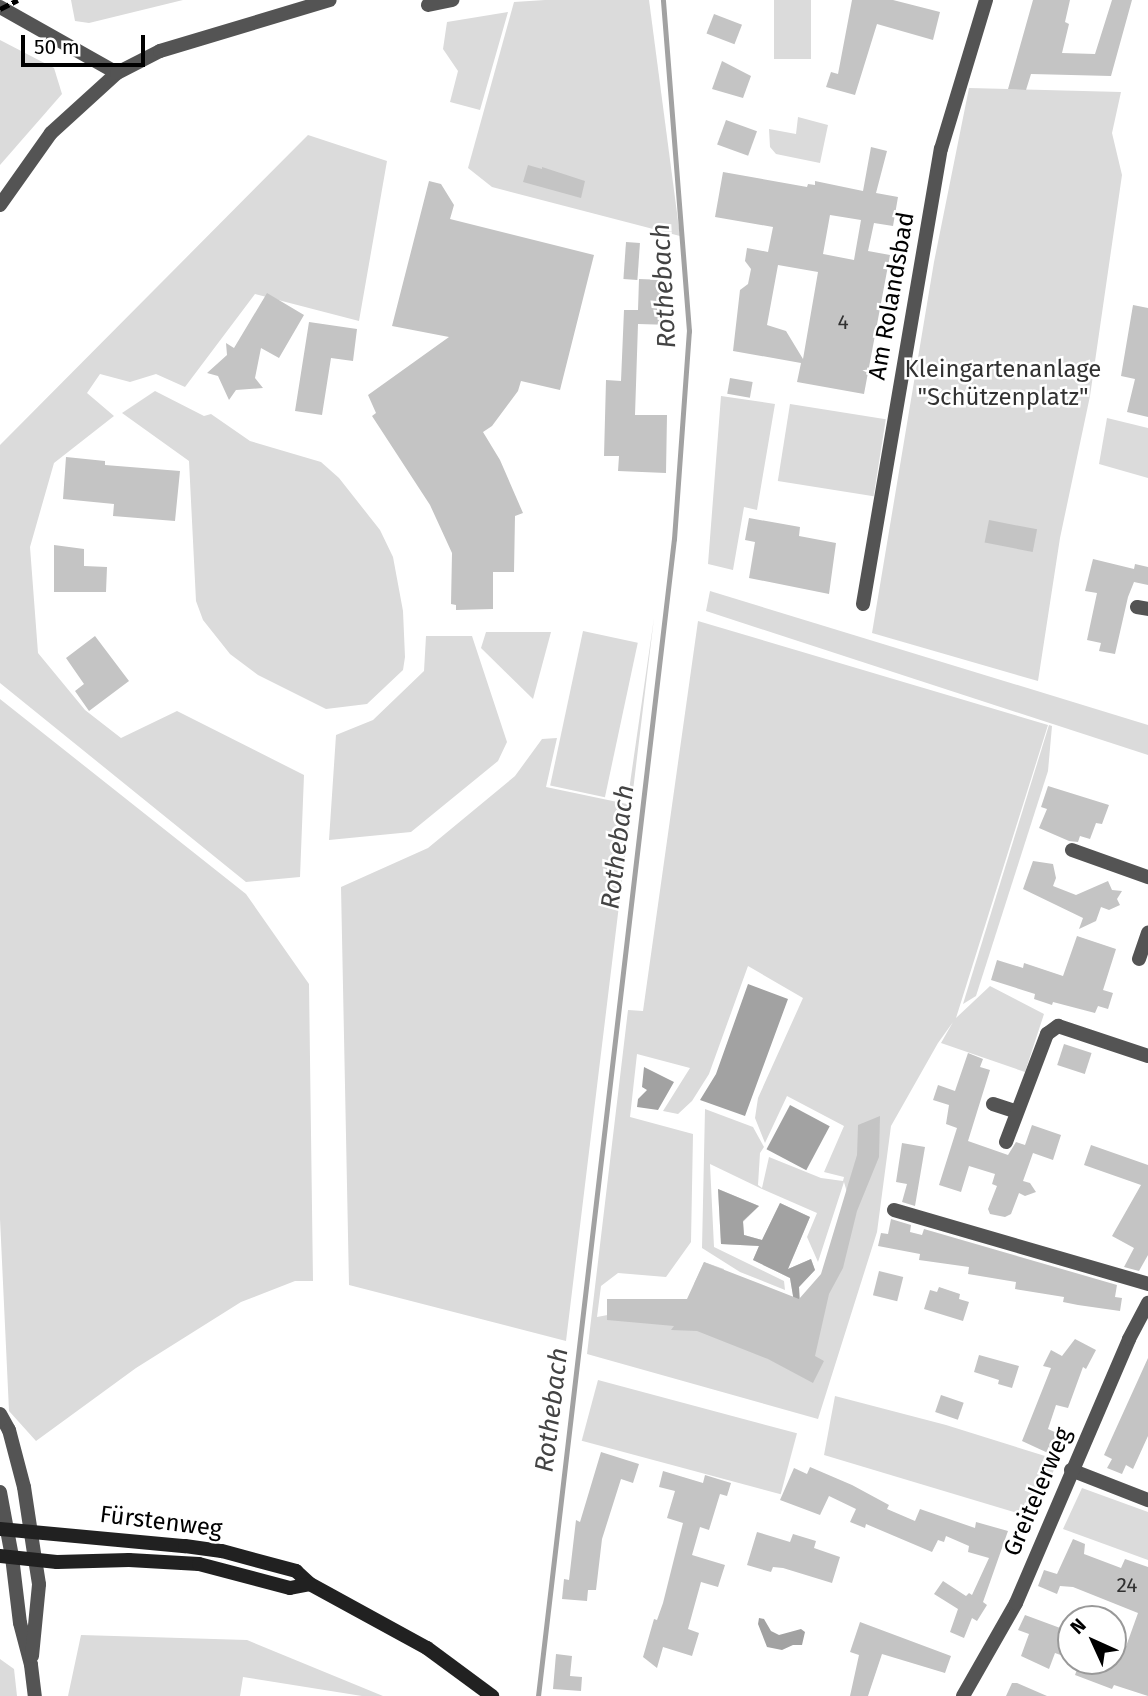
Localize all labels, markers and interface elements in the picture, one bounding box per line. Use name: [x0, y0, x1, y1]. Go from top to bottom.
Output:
scale bar: [24, 21, 149, 65]
text: 50 m: [34, 34, 80, 60]
street label: Am Rolandsbad: [863, 210, 921, 382]
water label: Rothebach: [645, 223, 683, 349]
house number: 4: [837, 309, 849, 335]
park label: Kleingartenanlage "Schützenplatz": [905, 356, 1101, 412]
water label: Rothebach: [595, 783, 641, 911]
water label: Rothebach: [529, 1346, 575, 1474]
street label: Greitelerweg: [998, 1423, 1078, 1561]
street label: Fürstenweg: [98, 1500, 224, 1544]
house number: 24: [1117, 1572, 1137, 1598]
north arrow: [1057, 1605, 1127, 1675]
text: N: [1066, 1614, 1091, 1639]

